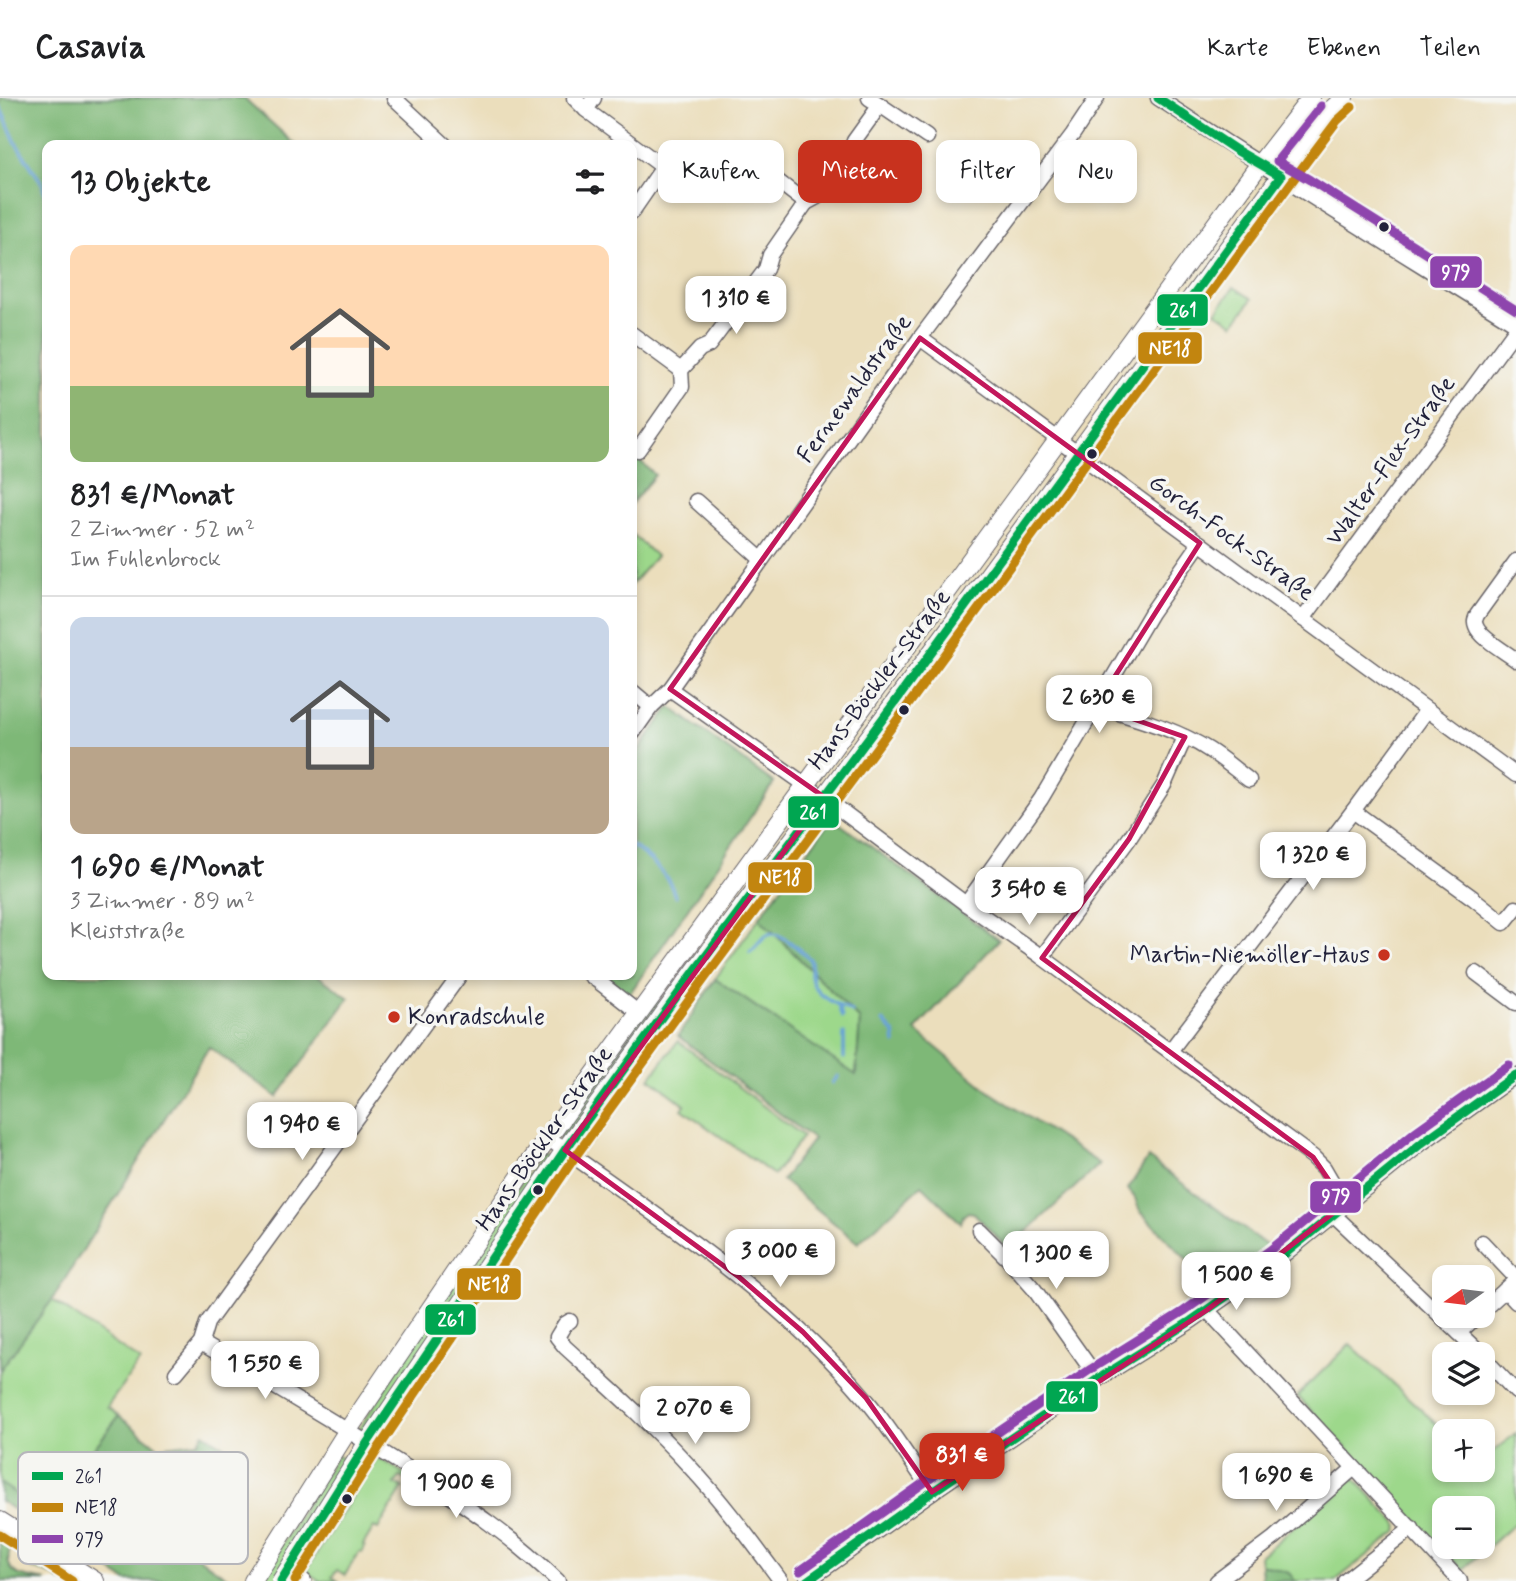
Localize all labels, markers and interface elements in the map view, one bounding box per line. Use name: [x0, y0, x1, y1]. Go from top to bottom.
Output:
text: Casavia: [35, 26, 146, 70]
text: Karte: [1207, 33, 1269, 64]
text: Ebenen: [1307, 33, 1381, 64]
text: Teilen: [1419, 33, 1481, 64]
chip: Kaufen: [658, 140, 784, 203]
chip: Mieten: [798, 140, 922, 203]
chip: Filter: [936, 140, 1040, 203]
chip: Neu: [1054, 140, 1137, 203]
text: 13 Objekte: [70, 163, 211, 202]
icon: filters: [571, 163, 609, 201]
unlabelled marker: [1377, 220, 1391, 234]
line badge: 979: [1429, 255, 1483, 289]
text: 979: [1442, 261, 1470, 286]
pin: 1 310 €: [671, 276, 801, 336]
text: 1 310 €: [701, 284, 771, 314]
icon: home: [277, 290, 403, 416]
line badge: 261: [1156, 293, 1209, 327]
text: 261: [1169, 299, 1197, 324]
street label: Fernewaldstraße: [791, 308, 920, 470]
line badge: NE18: [1137, 331, 1203, 365]
text: NE18: [1149, 337, 1191, 362]
street label: Walter-Flex-Straße: [1319, 370, 1463, 552]
unlabelled marker: [1085, 447, 1099, 461]
street label: Gorch-Fock-Straße: [1142, 467, 1320, 609]
text: 831 €/Monat: [70, 476, 235, 515]
text: 2 Zimmer · 52 m²: [70, 515, 255, 545]
text: Im Fuhlenbrock: [70, 545, 221, 575]
street label: Hans-Böckler-Straße: [802, 583, 958, 777]
icon: home: [277, 662, 403, 788]
pin: 2 630 €: [1034, 676, 1164, 735]
text: 2 630 €: [1062, 683, 1136, 713]
unlabelled marker: [897, 703, 911, 717]
line badge: 261: [787, 795, 840, 829]
text: 261: [799, 801, 827, 826]
pin: 1 320 €: [1248, 832, 1378, 892]
text: 1 320 €: [1276, 840, 1350, 870]
text: 1 690 €/Monat: [70, 848, 264, 887]
line badge: NE18: [747, 861, 813, 894]
text: NE18: [759, 866, 801, 891]
pin: 3 540 €: [964, 868, 1094, 927]
text: 3 540 €: [991, 875, 1067, 905]
text: 3 Zimmer · 89 m²: [70, 887, 255, 917]
text: Kleiststraße: [70, 917, 185, 947]
place label: Martin-Niemöller-Haus: [1130, 940, 1370, 971]
marker: Martin-Niemöller-Haus: [1376, 947, 1392, 963]
place label: Konradschule: [408, 1002, 545, 1033]
marker: Konradschule: [386, 1009, 402, 1025]
street label: Hans-Böckler-Straße: [470, 1040, 621, 1237]
pin: 1 940 €: [237, 1102, 367, 1162]
text: 1 940 €: [263, 1110, 341, 1140]
line badge: 979: [1309, 1180, 1362, 1214]
unlabelled marker: [531, 1183, 545, 1197]
text: 979: [1322, 1185, 1350, 1210]
pin: 3 000 €: [715, 1230, 845, 1289]
pin: 1 300 €: [991, 1232, 1121, 1291]
text: 3 000 €: [741, 1237, 819, 1267]
text: 1 300 €: [1019, 1239, 1093, 1269]
pin: 1 500 €: [1171, 1252, 1301, 1312]
text: 1 500 €: [1198, 1260, 1274, 1290]
north arrow: [1432, 1265, 1494, 1328]
map controls: [1432, 1265, 1495, 1559]
line badge: NE18: [456, 1267, 522, 1301]
text: NE18: [468, 1273, 510, 1298]
line badge: 261: [424, 1303, 477, 1336]
text: 261: [437, 1308, 465, 1333]
pin: 1 550 €: [200, 1342, 330, 1401]
button: layers: [1432, 1342, 1495, 1405]
text: 1 550 €: [227, 1349, 303, 1379]
line badge: 261: [1045, 1380, 1099, 1413]
text: 261: [1058, 1385, 1086, 1410]
pin: 2 070 €: [630, 1386, 760, 1446]
text: 2 070 €: [656, 1394, 734, 1424]
button: +: [1432, 1419, 1495, 1482]
pin: 831 €: [913, 1434, 1011, 1493]
text: 831 €: [936, 1441, 988, 1471]
legend: [18, 1452, 248, 1564]
pin: 1 690 €: [1211, 1454, 1341, 1513]
pin: 1 900 €: [391, 1460, 521, 1520]
text: 1 690 €: [1238, 1461, 1314, 1491]
text: 261: [75, 1465, 102, 1490]
text: 1 900 €: [417, 1468, 495, 1498]
unlabelled marker: [340, 1492, 354, 1506]
text: NE18: [75, 1496, 118, 1521]
button: −: [1432, 1496, 1495, 1559]
text: 979: [75, 1528, 104, 1553]

